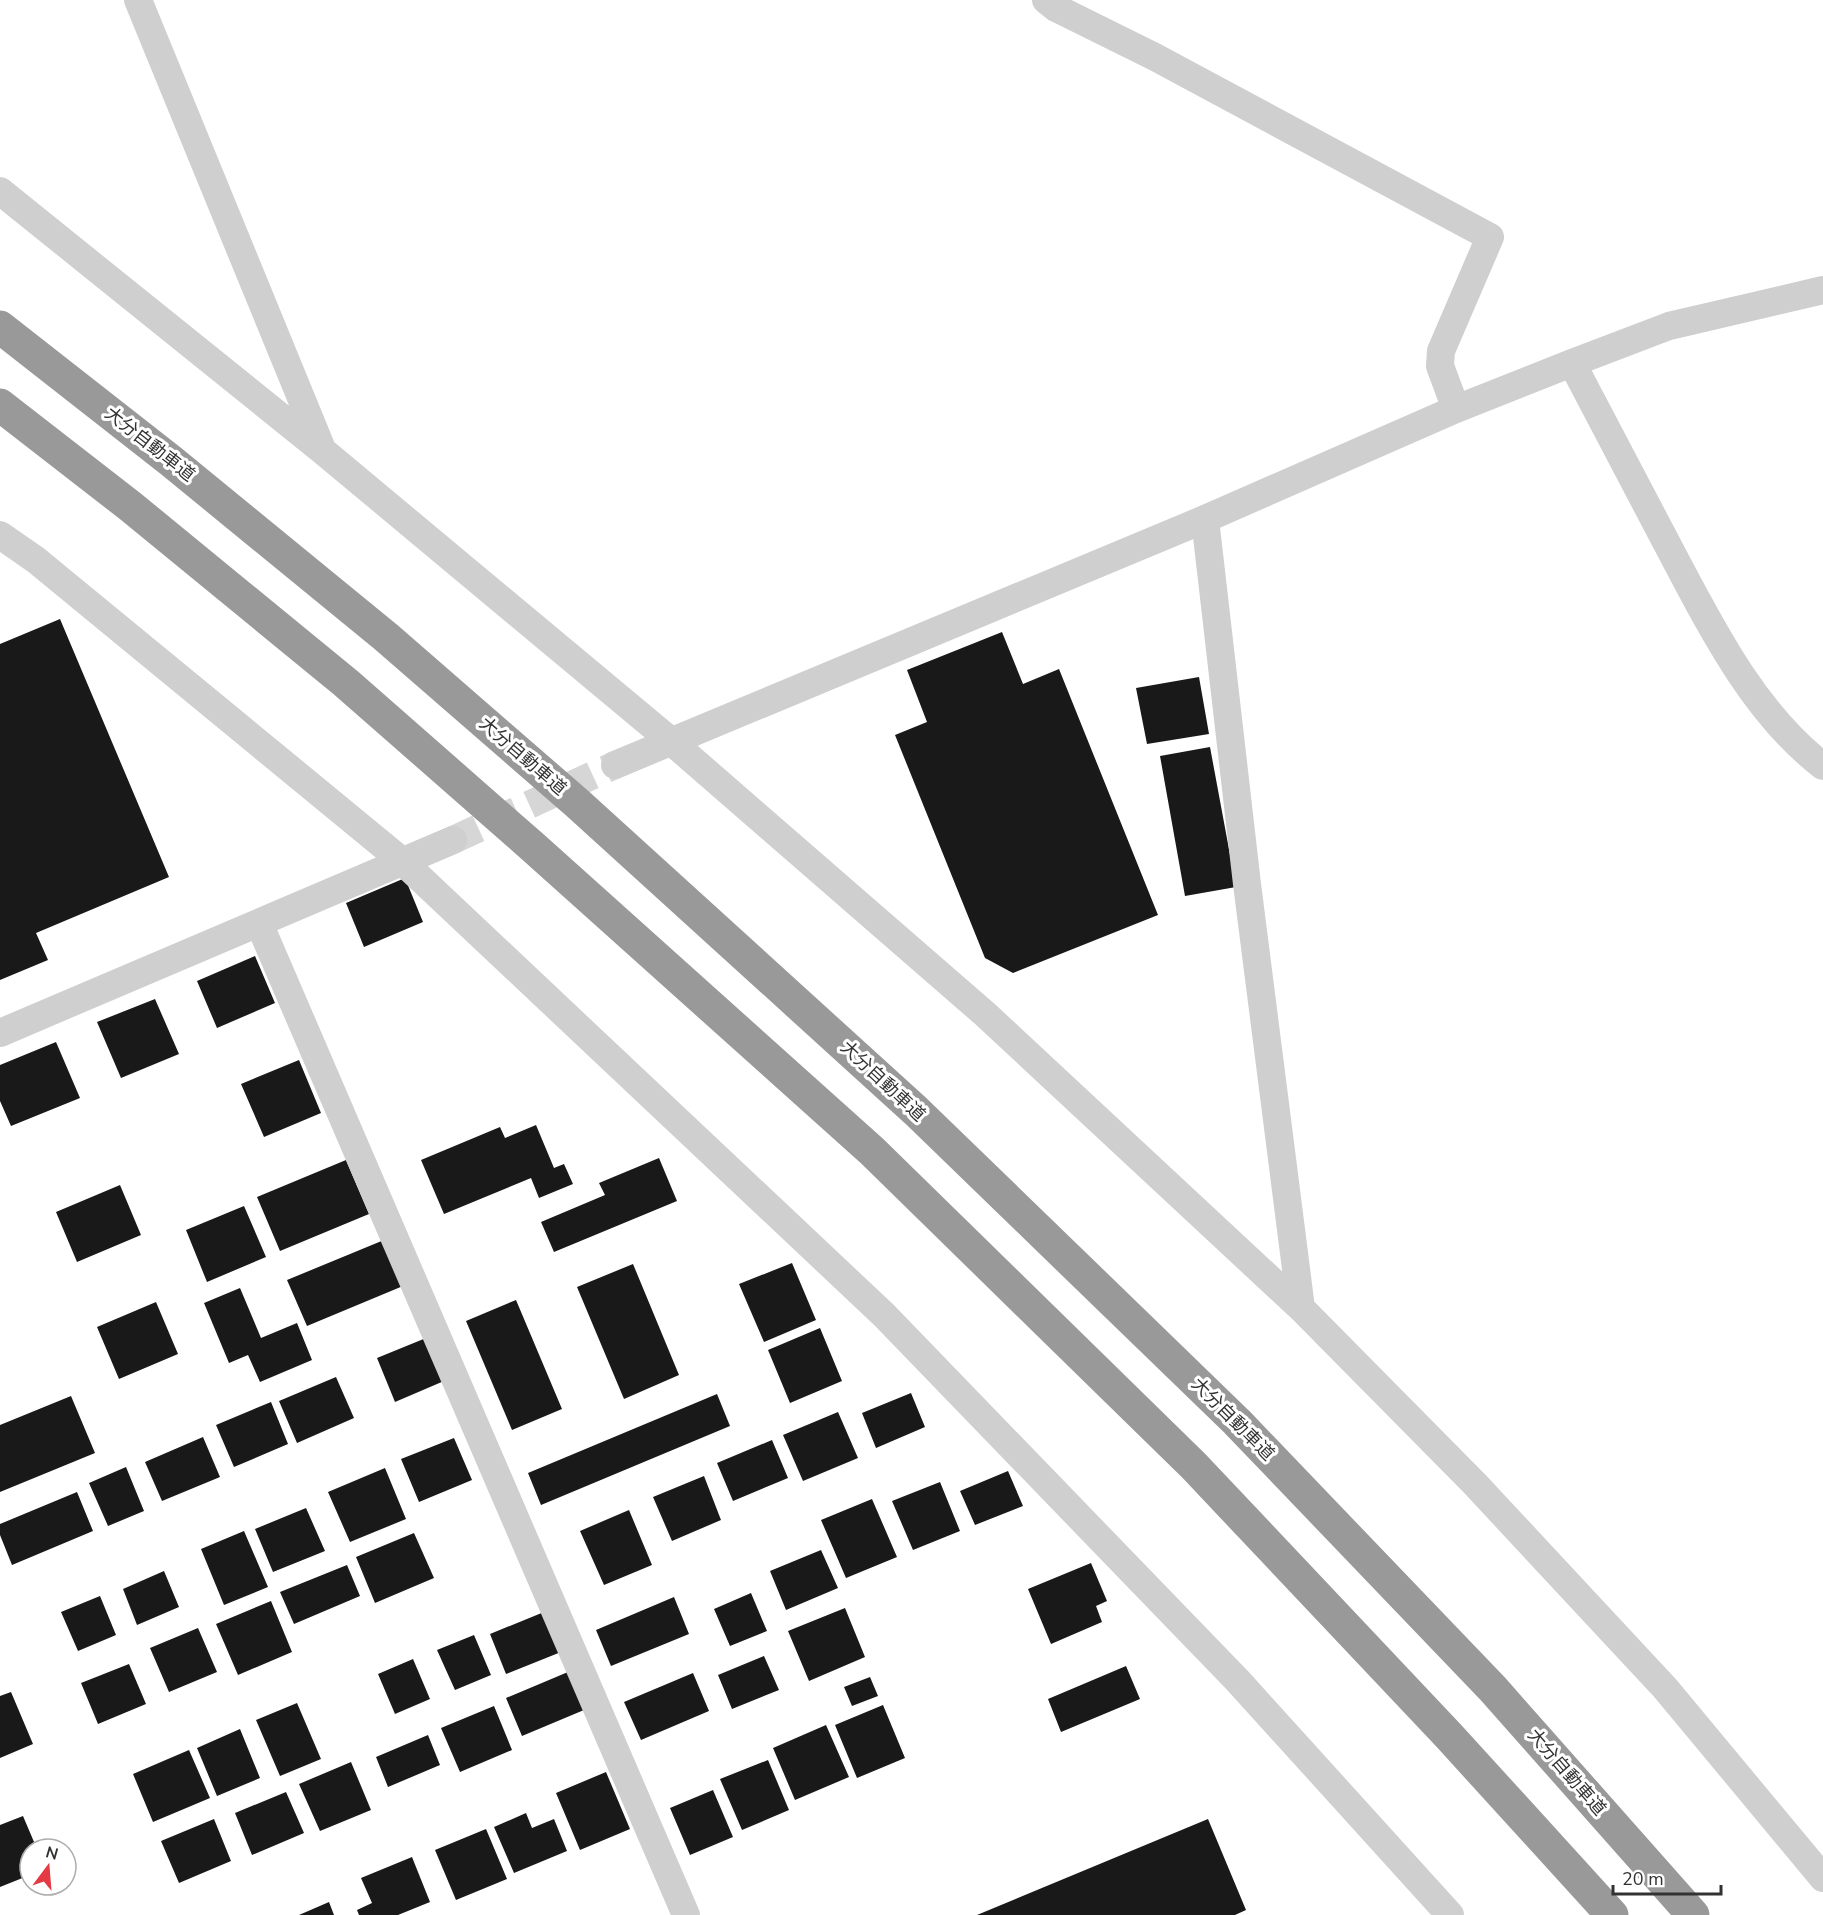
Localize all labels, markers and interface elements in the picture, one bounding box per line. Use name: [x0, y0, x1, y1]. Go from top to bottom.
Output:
street label: 大分自動車道: [100, 401, 200, 487]
street label: 大分自動車道: [474, 712, 572, 800]
street label: 大分自動車道: [835, 1035, 931, 1127]
street label: 大分自動車道: [1186, 1372, 1280, 1466]
street label: 大分自動車道: [1523, 1723, 1611, 1821]
north arrow: [18, 1837, 78, 1897]
text: N: [43, 1841, 61, 1866]
scale bar: [1613, 1858, 1721, 1896]
text: 20 m: [1622, 1867, 1664, 1891]

